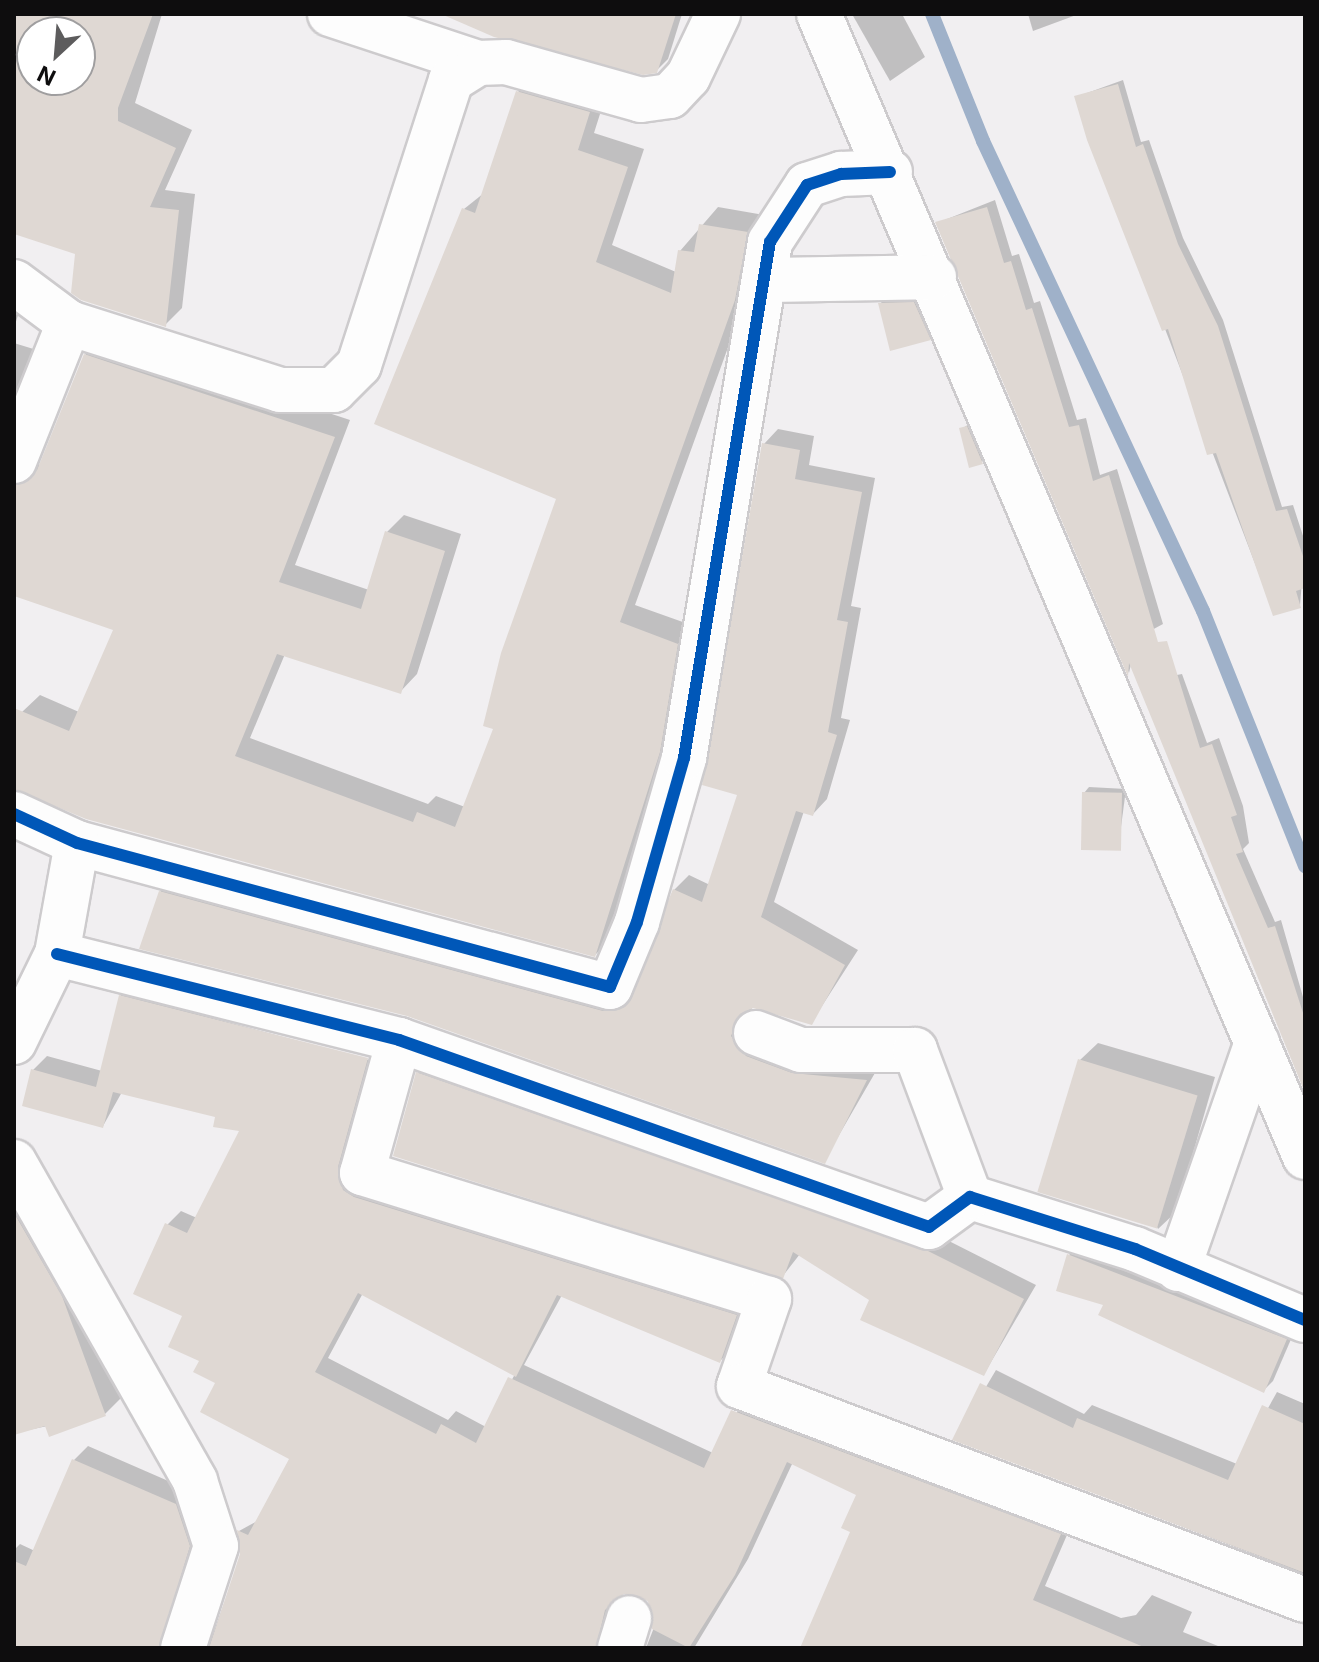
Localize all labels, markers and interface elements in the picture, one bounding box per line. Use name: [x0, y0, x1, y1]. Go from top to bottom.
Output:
north arrow: [16, 16, 96, 96]
text: N: [33, 60, 60, 91]

